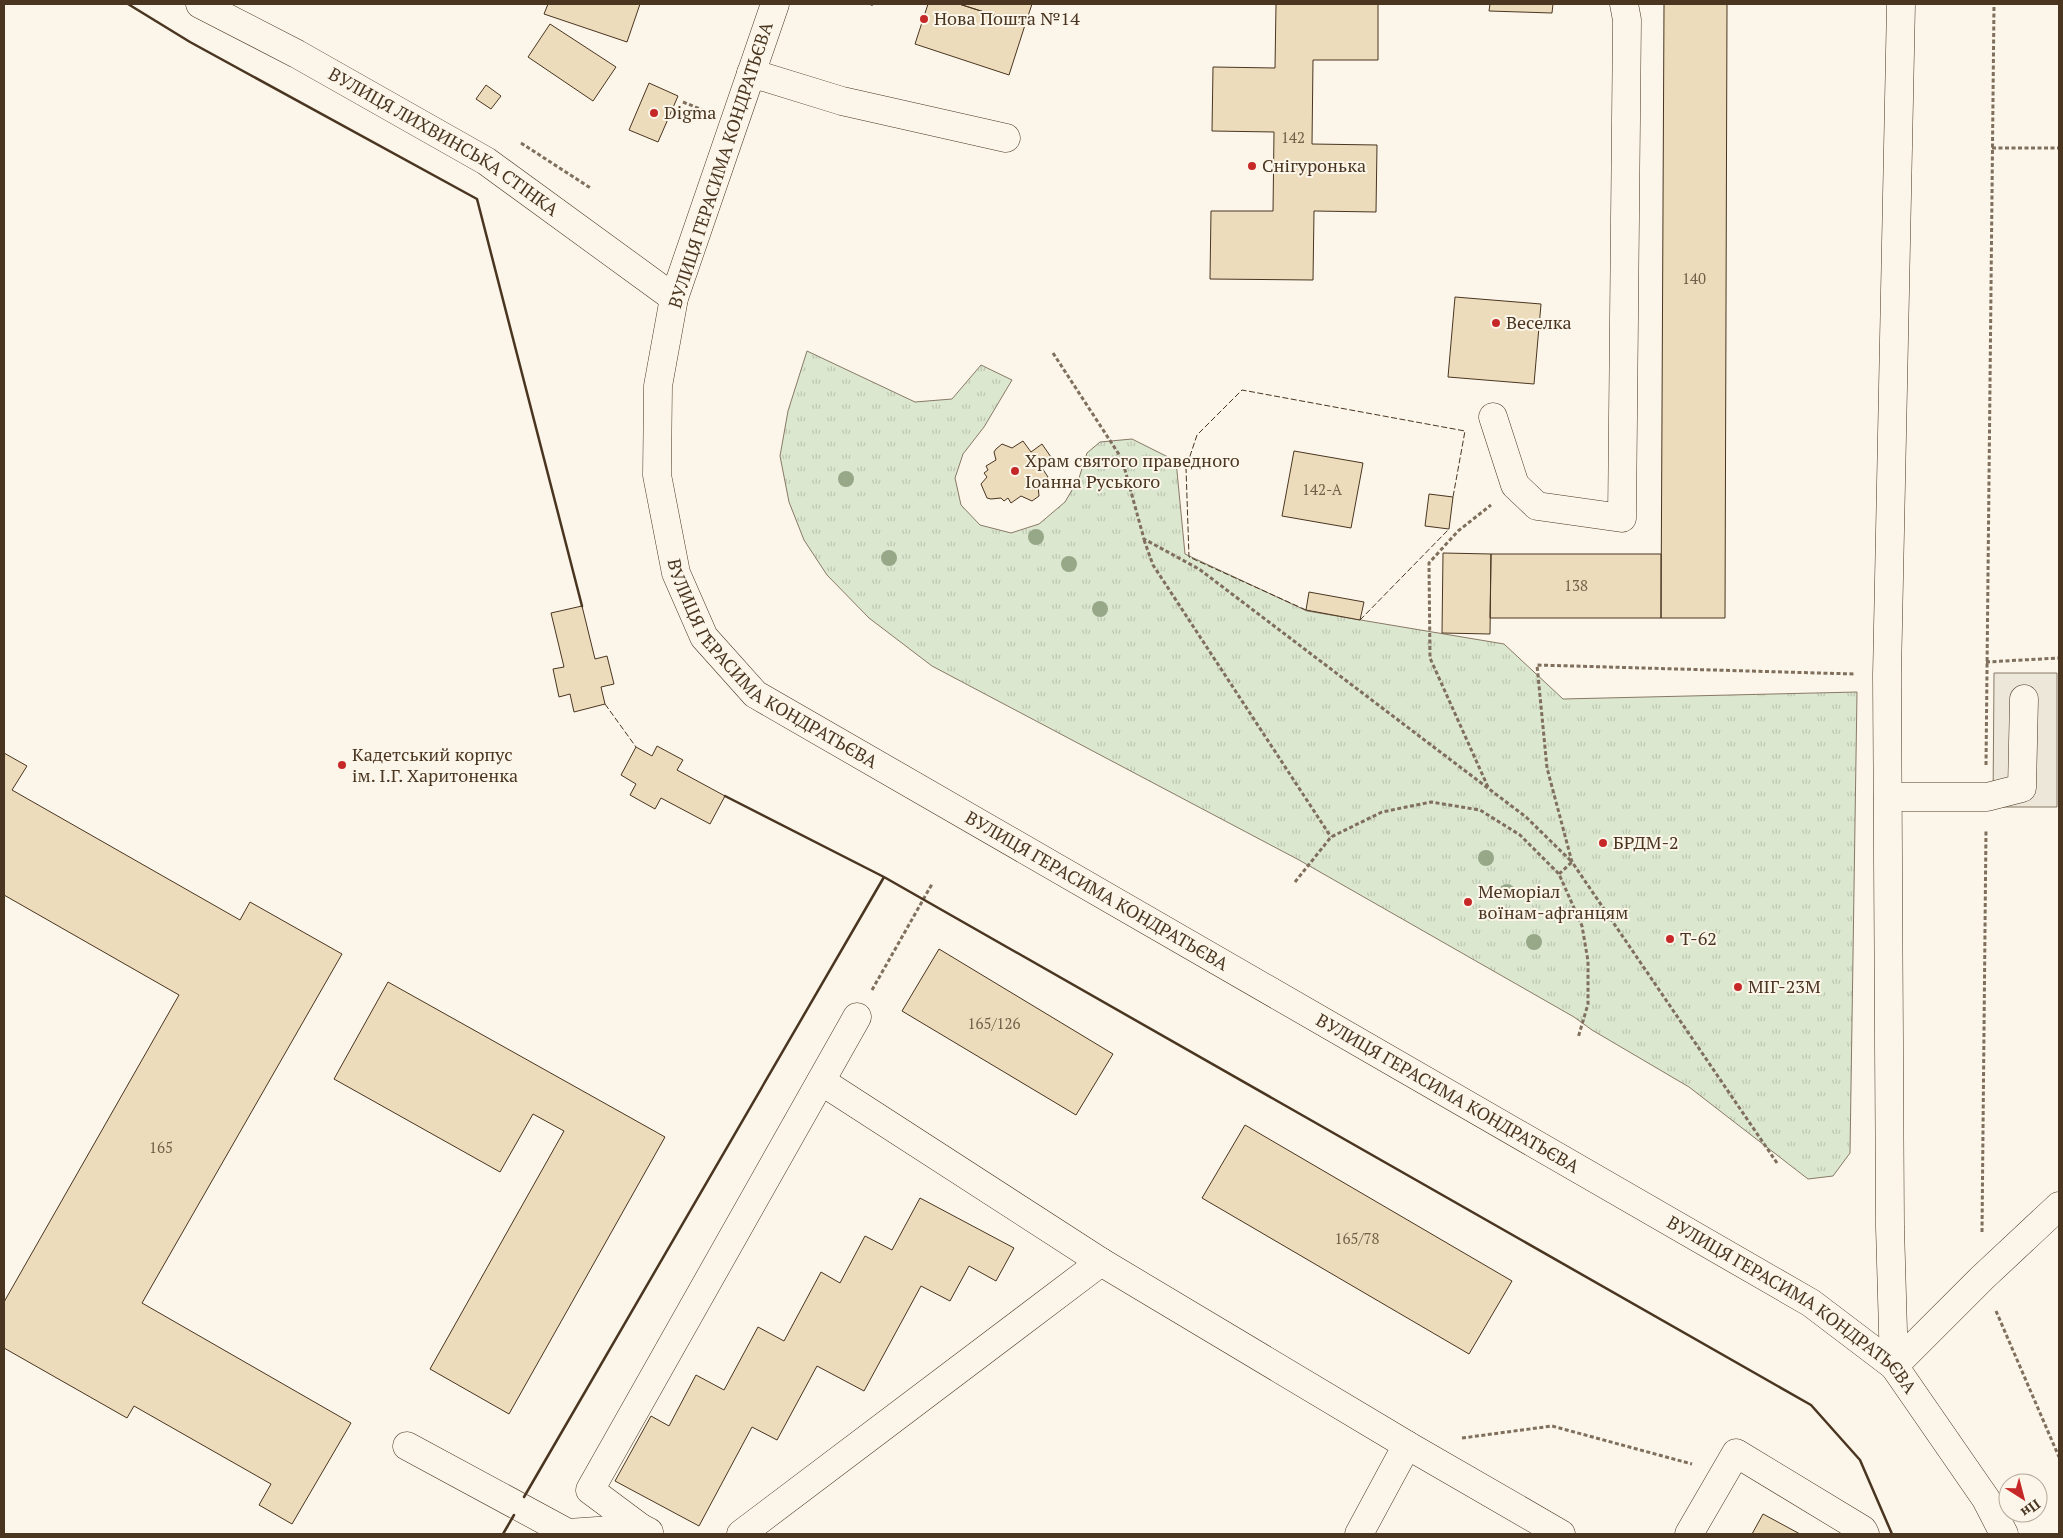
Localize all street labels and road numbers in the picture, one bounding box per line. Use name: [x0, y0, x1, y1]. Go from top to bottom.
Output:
street label: ВУЛИЦЯ ГЕРАСИМА КОНДРАТЬЄВА: [662, 18, 778, 311]
street label: ВУЛИЦЯ ЛИХВИНСЬКА СТІНКА: [324, 61, 564, 221]
street label: ВУЛИЦЯ ГЕРАСИМА КОНДРАТЬЄВА: [662, 557, 883, 774]
street label: ВУЛИЦЯ ГЕРАСИМА КОНДРАТЬЄВА: [961, 805, 1234, 976]
street label: ВУЛИЦЯ ГЕРАСИМА КОНДРАТЬЄВА: [1312, 1007, 1585, 1178]
street label: ВУЛИЦЯ ГЕРАСИМА КОНДРАТЬЄВА: [1663, 1210, 1923, 1399]

